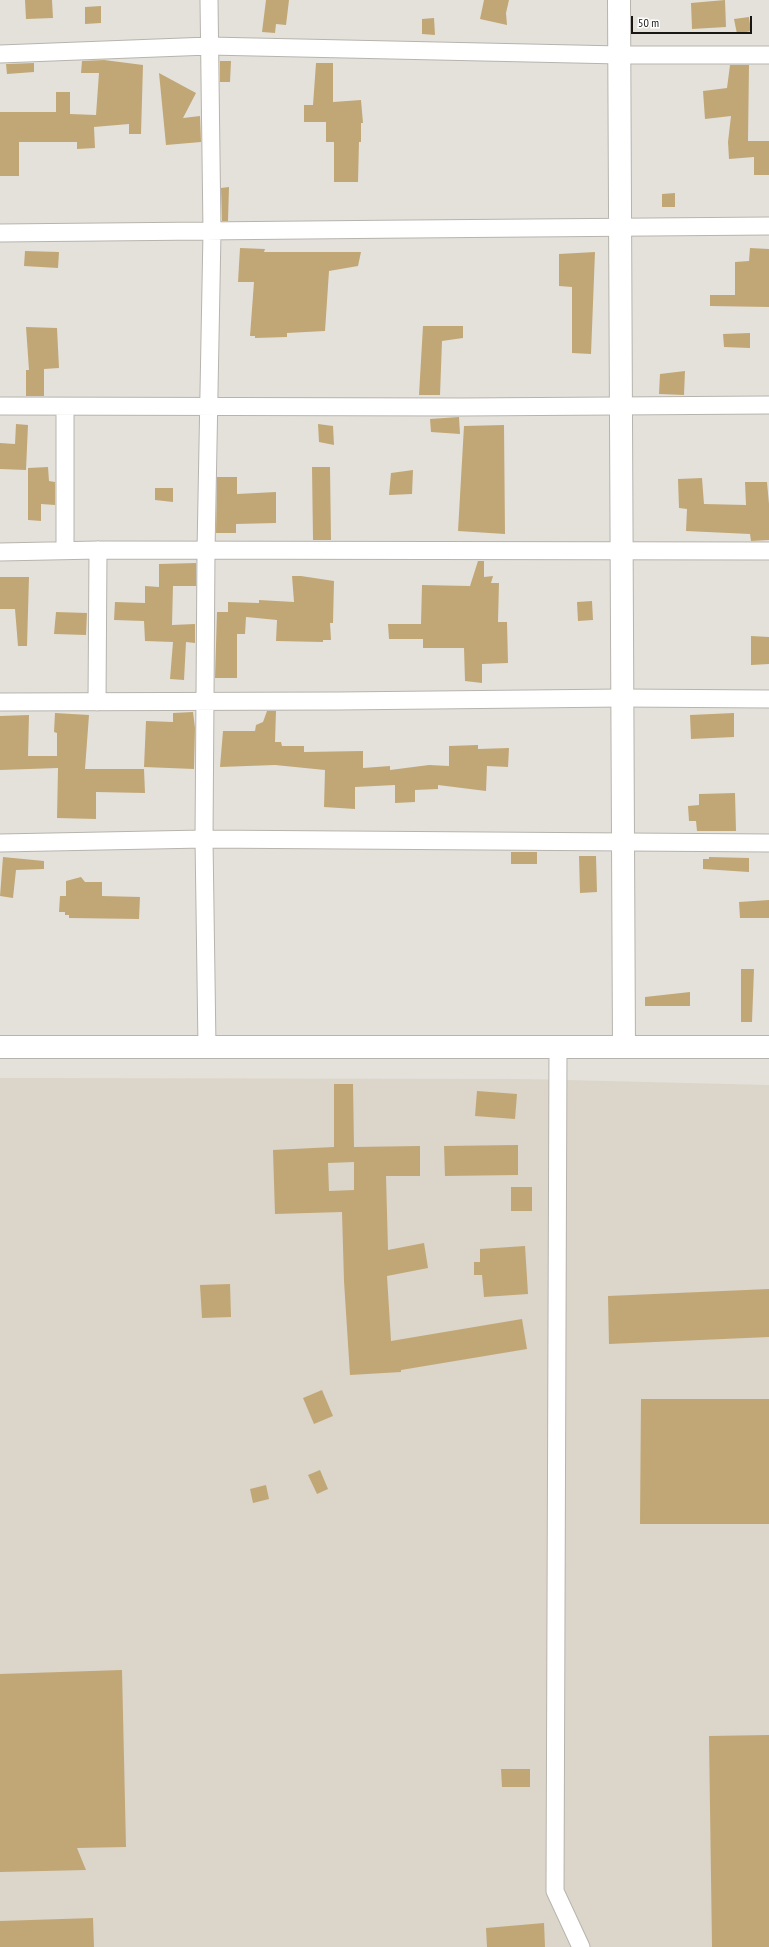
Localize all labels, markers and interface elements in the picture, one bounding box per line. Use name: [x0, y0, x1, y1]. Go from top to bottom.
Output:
scale bar: [633, 8, 754, 34]
text: 50 m: [638, 15, 659, 30]

